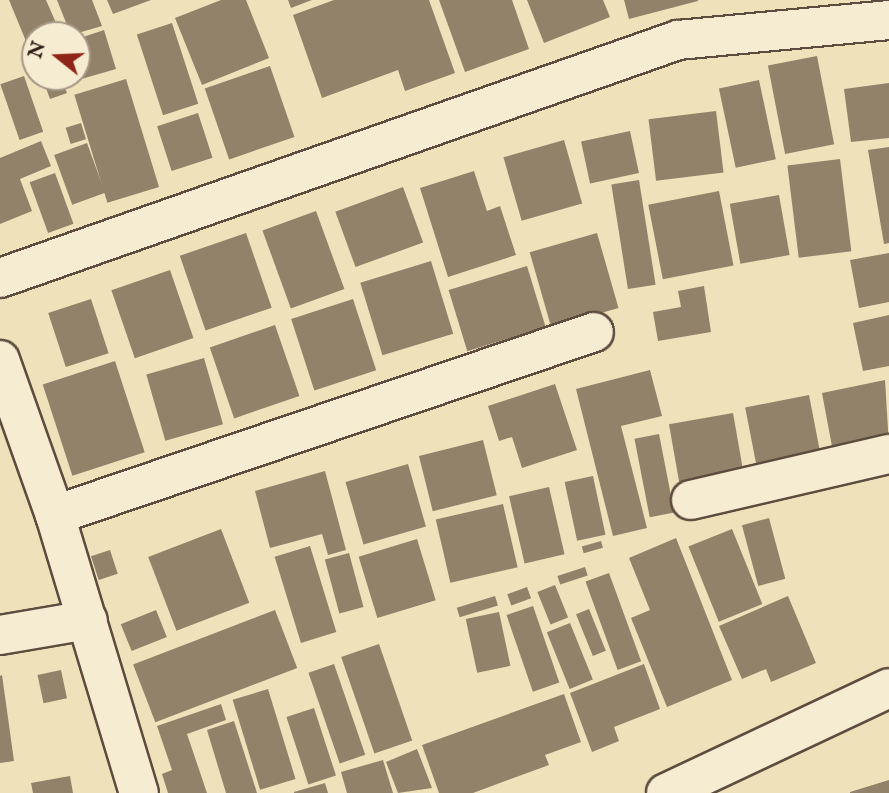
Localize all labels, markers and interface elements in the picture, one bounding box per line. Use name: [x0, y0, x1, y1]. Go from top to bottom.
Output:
north arrow: [21, 21, 91, 91]
text: N: [24, 39, 52, 62]

